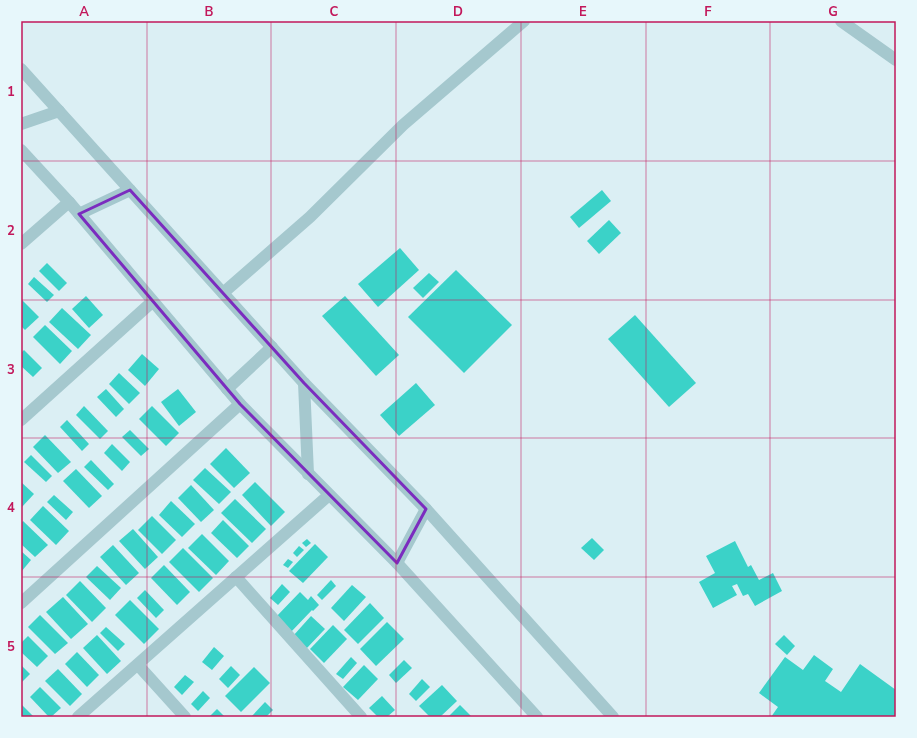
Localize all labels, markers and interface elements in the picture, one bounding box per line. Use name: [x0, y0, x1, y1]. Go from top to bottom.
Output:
text: A: [79, 3, 89, 21]
text: B: [205, 3, 214, 21]
text: C: [330, 3, 339, 21]
text: D: [453, 3, 463, 21]
text: E: [579, 3, 587, 21]
text: F: [704, 3, 712, 21]
text: G: [828, 3, 838, 21]
text: 1: [7, 83, 15, 101]
text: 2: [7, 222, 15, 240]
text: 3: [7, 361, 15, 379]
text: 4: [7, 499, 15, 517]
text: 5: [7, 638, 15, 656]

